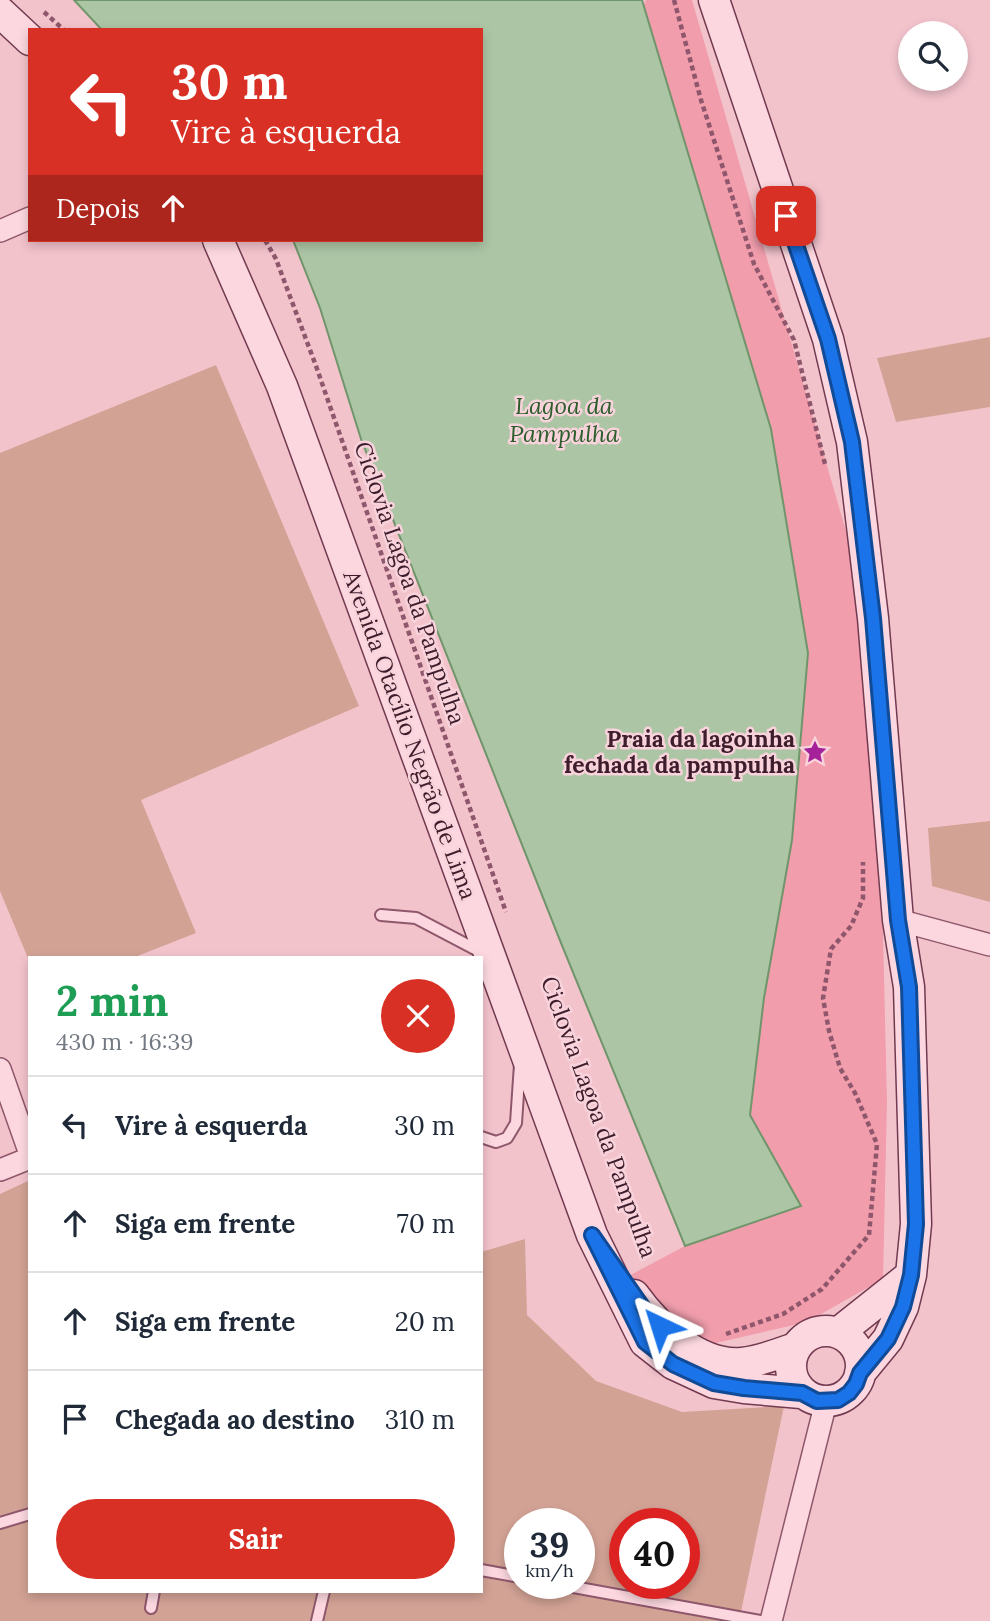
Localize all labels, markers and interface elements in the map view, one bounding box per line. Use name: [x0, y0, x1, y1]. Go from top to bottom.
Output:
map controls: [898, 21, 968, 91]
button: search: [898, 21, 968, 91]
text: 30 m: [171, 50, 288, 112]
icon: left: [56, 56, 147, 147]
text: Vire à esquerda: [171, 111, 401, 152]
pin: [756, 186, 816, 246]
icon: ahead: [154, 189, 192, 227]
text: Depois: [56, 192, 140, 225]
icon: arrive: [767, 197, 805, 235]
water label: Lagoa da Pampulha: [509, 390, 620, 449]
street label: Ciclovia Lagoa da Pampulha: [348, 438, 473, 728]
street label: Avenida Otacílio Negrão de Lima: [337, 565, 484, 903]
place label: Praia da lagoinha fechada da pampulha: [564, 724, 795, 779]
place icon: Praia da lagoinha fechada da pampulha: [801, 738, 829, 766]
street label: Ciclovia Lagoa da Pampulha: [535, 972, 664, 1262]
text: 2 min: [56, 974, 169, 1028]
button: close: [381, 979, 455, 1053]
text: 430 m · 16:39: [56, 1027, 194, 1056]
icon: left: [56, 1106, 94, 1144]
text: Vire à esquerda: [115, 1109, 308, 1142]
text: 30 m: [394, 1109, 455, 1142]
icon: ahead: [56, 1204, 94, 1242]
text: Siga em frente: [115, 1207, 295, 1240]
text: 70 m: [397, 1207, 455, 1240]
position arrow: [623, 1289, 697, 1363]
icon: ahead: [56, 1302, 94, 1340]
text: Siga em frente: [115, 1305, 295, 1338]
text: 20 m: [395, 1305, 455, 1338]
icon: arrive: [56, 1400, 94, 1438]
text: Chegada ao destino: [115, 1403, 355, 1436]
text: 310 m: [385, 1403, 455, 1436]
button: Sair: [56, 1499, 455, 1579]
speed limit sign: 40: [609, 1508, 700, 1599]
text: 39: [530, 1522, 569, 1567]
text: km/h: [525, 1559, 574, 1582]

